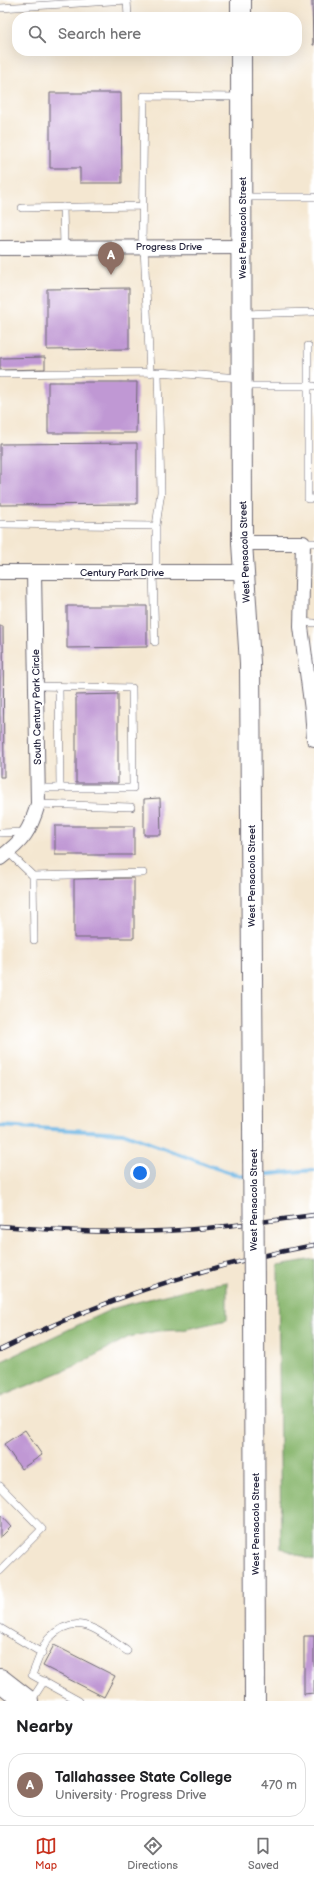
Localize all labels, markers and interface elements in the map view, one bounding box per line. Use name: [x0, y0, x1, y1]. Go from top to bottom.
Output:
search box: [12, 12, 302, 56]
icon: search: [26, 23, 48, 45]
text: Search here: [58, 25, 141, 44]
street label: West Pensacola Street: [237, 177, 249, 279]
street label: Progress Drive: [136, 241, 202, 253]
pin: A: [98, 242, 124, 275]
street label: West Pensacola Street: [237, 501, 253, 603]
street label: Century Park Drive: [80, 567, 164, 579]
street label: South Century Park Circle: [30, 649, 44, 765]
street label: West Pensacola Street: [246, 825, 258, 927]
street label: West Pensacola Street: [248, 1149, 260, 1251]
your location: [130, 1163, 150, 1183]
street label: West Pensacola Street: [250, 1473, 262, 1575]
text: Nearby: [16, 1717, 73, 1737]
text: Tallahassee State College: [55, 1768, 232, 1787]
text: A: [26, 1777, 34, 1793]
text: 470 m: [261, 1777, 297, 1793]
text: University · Progress Drive: [55, 1787, 207, 1803]
tab: Map: [35, 1835, 57, 1872]
tab: Directions: [127, 1835, 178, 1872]
tab: Saved: [248, 1835, 279, 1872]

